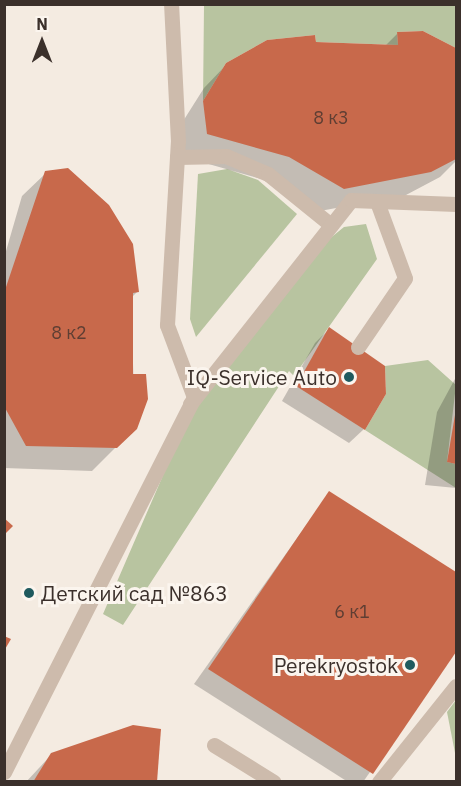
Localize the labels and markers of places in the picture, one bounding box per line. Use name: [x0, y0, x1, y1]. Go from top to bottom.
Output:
place label: IQ-Service Auto: [187, 364, 337, 390]
marker: IQ-Service Auto: [342, 370, 356, 384]
place label: Детский сад №863: [41, 580, 228, 606]
marker: Детский сад №863: [22, 586, 36, 600]
place label: Perekryostok: [274, 652, 398, 678]
marker: Perekryostok: [403, 658, 417, 672]

